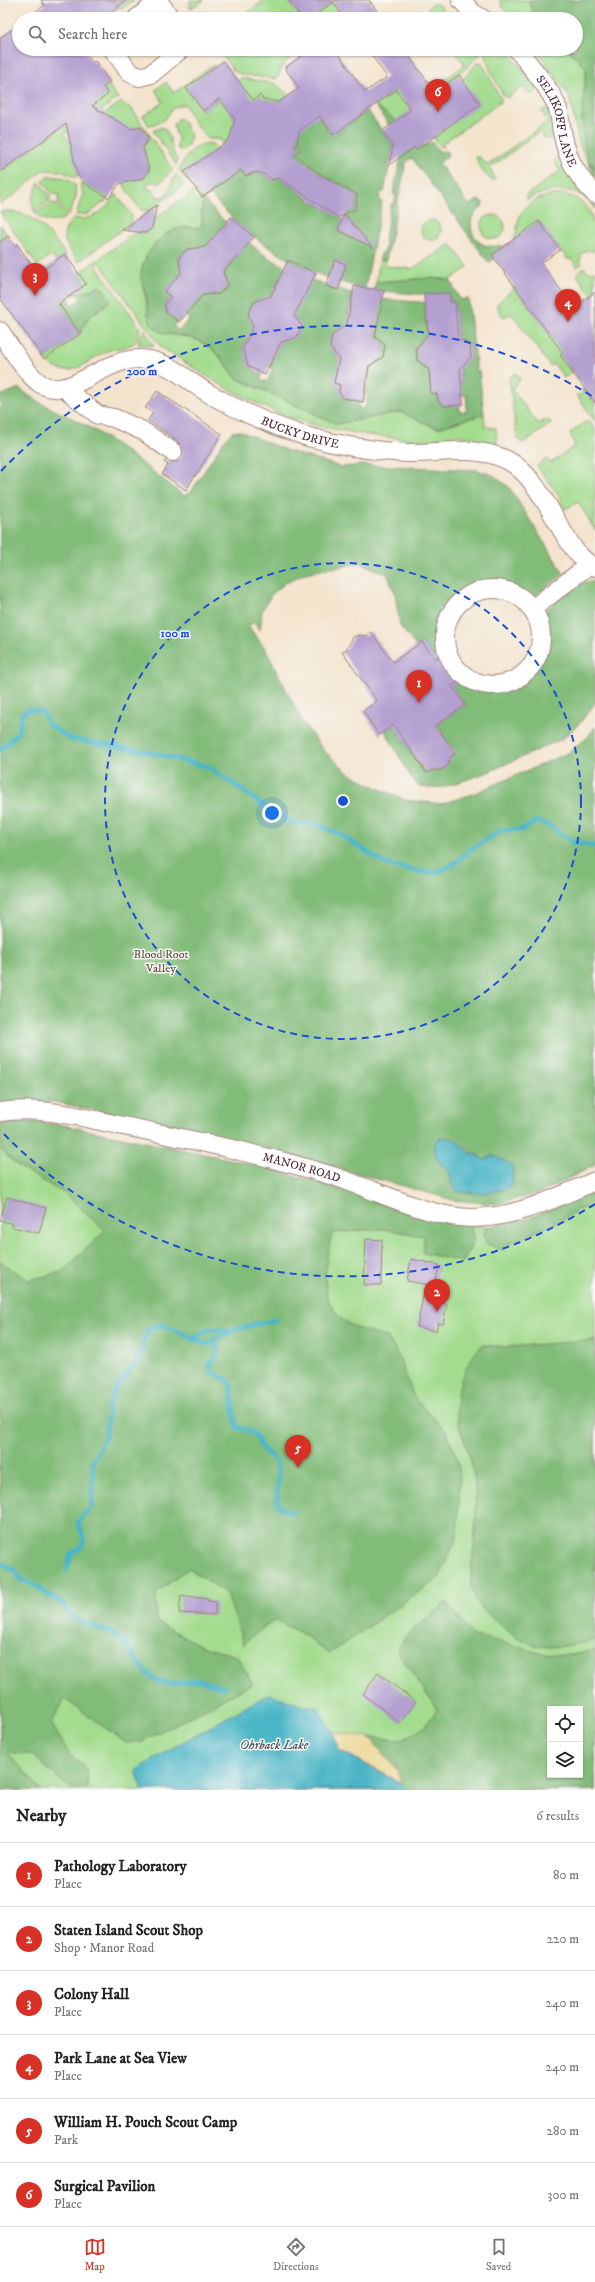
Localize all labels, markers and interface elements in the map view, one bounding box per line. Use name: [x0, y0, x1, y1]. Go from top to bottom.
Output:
search box: [12, 12, 583, 56]
icon: search: [26, 23, 48, 45]
text: Search here: [58, 25, 127, 44]
street label: SELIKOFF LANE: [533, 73, 580, 170]
pin: 6: [425, 79, 451, 112]
pin: 3: [22, 263, 48, 296]
pin: 4: [555, 289, 581, 322]
text: 200 m: [127, 364, 157, 379]
street label: BUCKY DRIVE: [259, 413, 341, 452]
text: 100 m: [161, 626, 189, 641]
pin: 1: [406, 670, 432, 703]
centre of rings: [336, 794, 350, 808]
your location: [262, 803, 282, 823]
park label: Blood Root Valley: [134, 947, 189, 976]
street label: MANOR ROAD: [261, 1150, 342, 1186]
pin: 2: [424, 1279, 450, 1312]
pin: 5: [285, 1435, 311, 1468]
map controls: [547, 1706, 583, 1778]
button: locate: [547, 1706, 583, 1742]
water label: Ohrback Lake: [240, 1737, 309, 1753]
button: layers: [547, 1742, 583, 1778]
text: Nearby: [16, 1805, 66, 1827]
text: 6 results: [536, 1808, 579, 1824]
text: Pathology Laboratory: [54, 1857, 187, 1876]
text: 1: [27, 1867, 31, 1883]
text: 80 m: [553, 1867, 579, 1883]
text: Place: [54, 1876, 82, 1892]
text: Staten Island Scout Shop: [54, 1921, 203, 1940]
text: 2: [26, 1931, 32, 1947]
text: 220 m: [547, 1931, 579, 1947]
text: Shop · Manor Road: [54, 1940, 154, 1956]
text: Colony Hall: [54, 1985, 129, 2004]
text: 3: [27, 1995, 31, 2011]
text: 240 m: [546, 1995, 579, 2011]
text: Place: [54, 2004, 82, 2020]
text: Park Lane at Sea View: [54, 2049, 187, 2068]
text: 4: [25, 2059, 33, 2075]
text: 240 m: [546, 2059, 579, 2075]
text: Place: [54, 2068, 82, 2084]
text: William H. Pouch Scout Camp: [54, 2113, 237, 2132]
text: 5: [26, 2123, 32, 2139]
text: 280 m: [547, 2123, 579, 2139]
text: Park: [54, 2132, 78, 2148]
text: Surgical Pavilion: [54, 2177, 155, 2196]
text: 6: [26, 2187, 32, 2203]
text: 300 m: [548, 2187, 579, 2203]
text: Place: [54, 2196, 82, 2212]
tab: Map: [84, 2236, 106, 2274]
tab: Directions: [273, 2236, 319, 2274]
tab: Saved: [486, 2236, 511, 2274]

